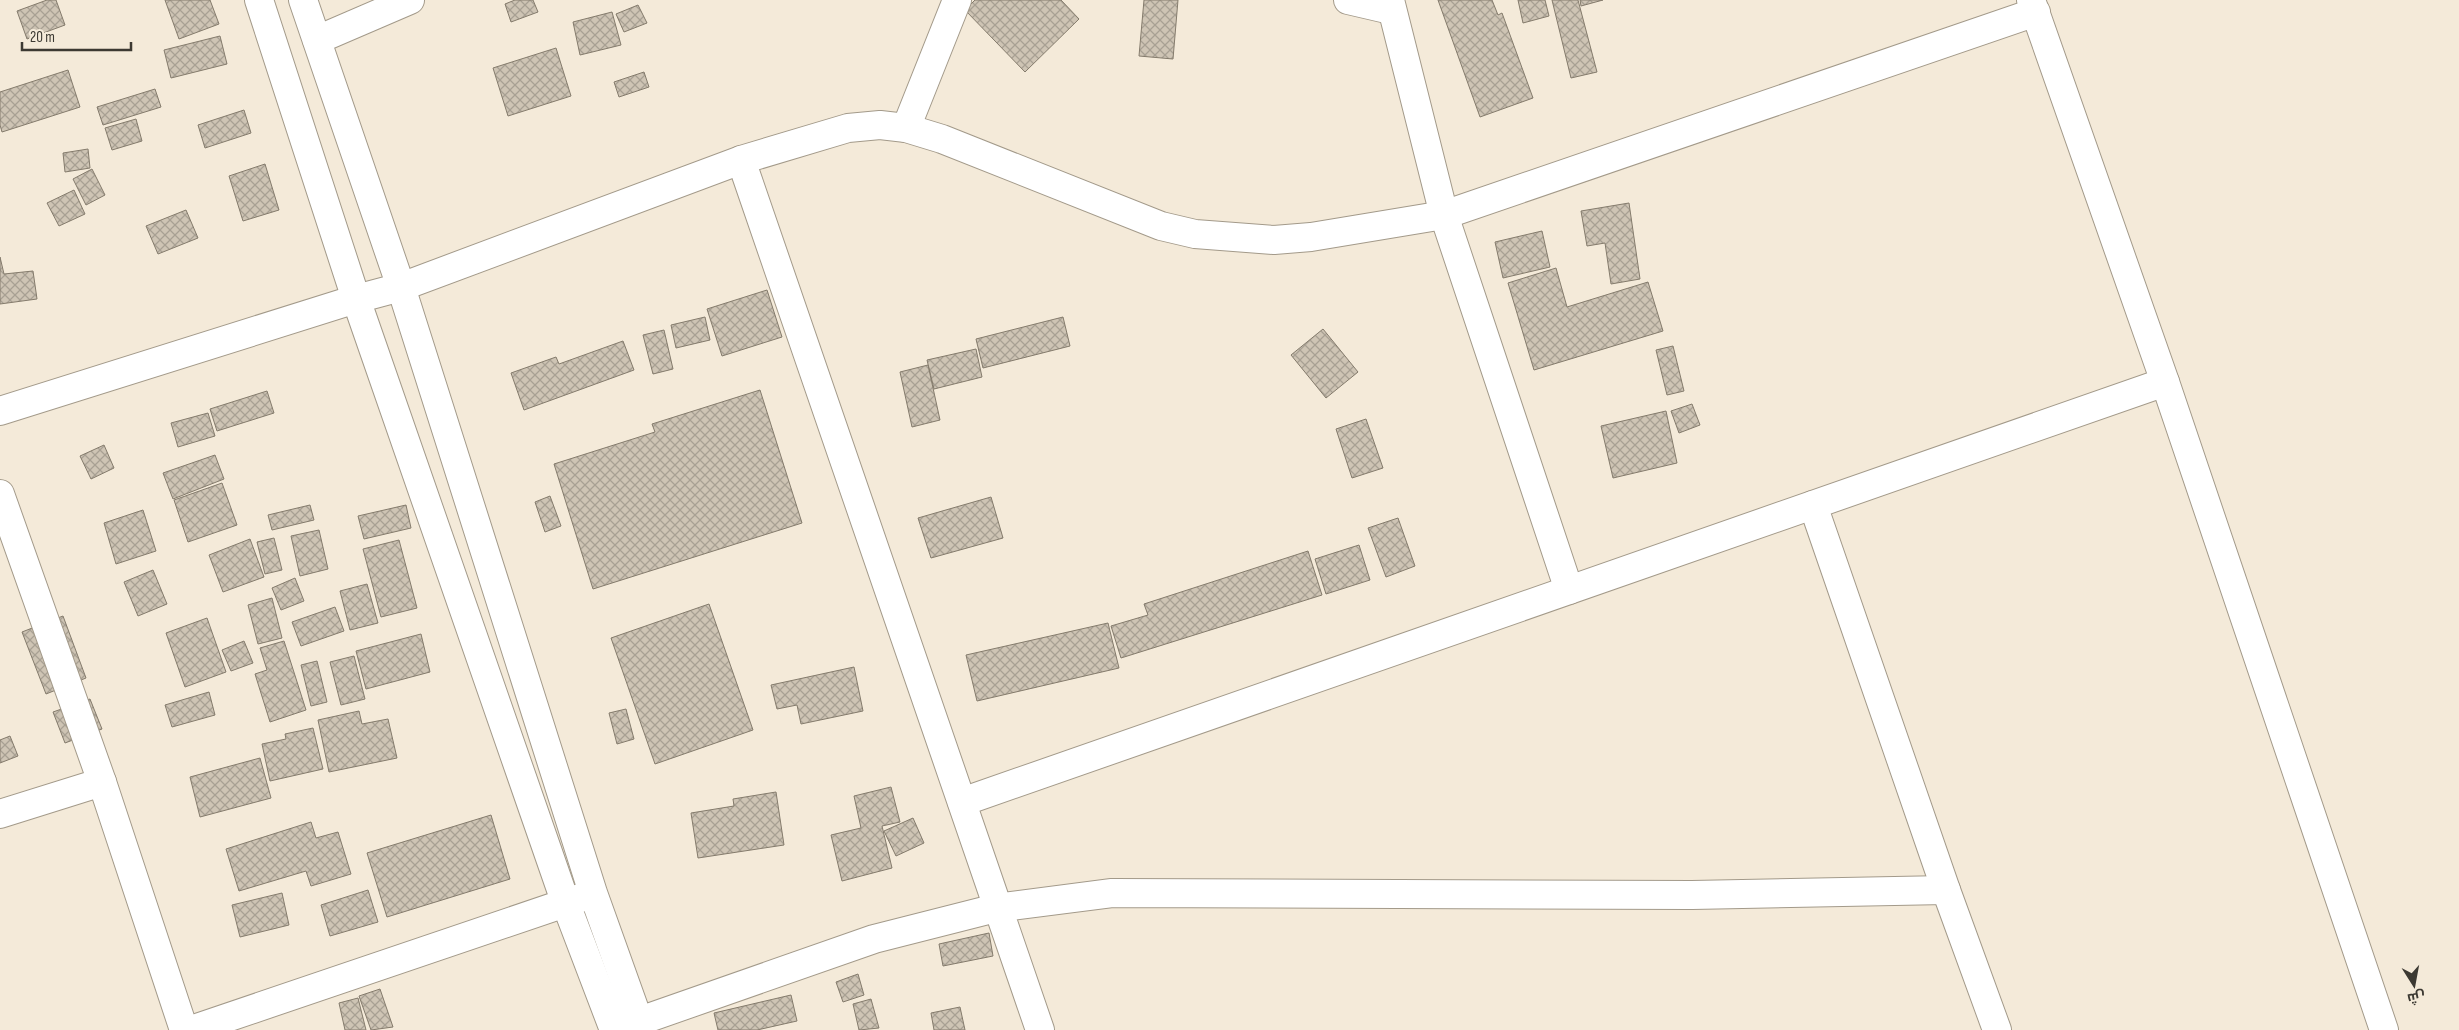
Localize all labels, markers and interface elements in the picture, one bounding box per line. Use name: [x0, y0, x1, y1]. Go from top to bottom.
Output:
scale bar: [22, 20, 131, 52]
text: 20 m: [30, 28, 55, 47]
north arrow: [2389, 960, 2439, 1010]
text: ش: [2406, 987, 2427, 1007]

